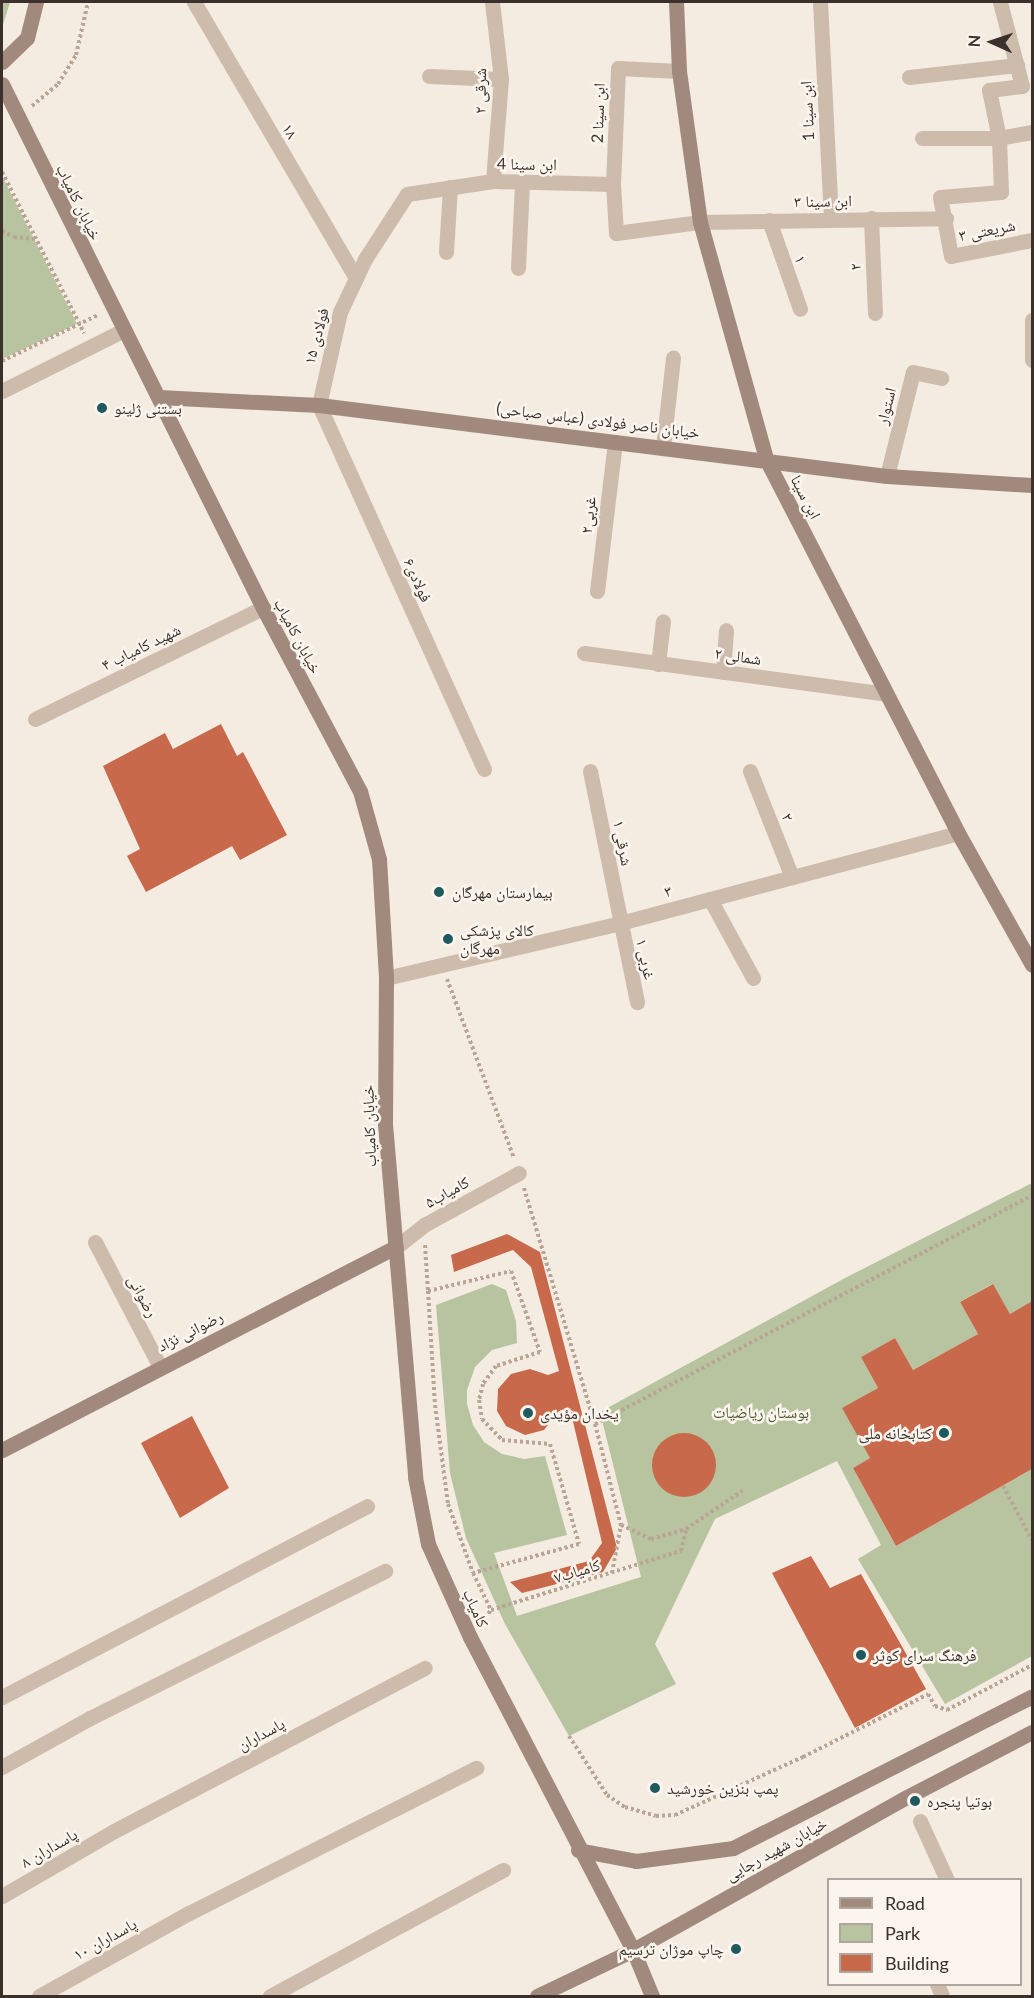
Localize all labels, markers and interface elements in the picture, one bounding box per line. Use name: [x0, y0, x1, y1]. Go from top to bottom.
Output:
north arrow: [962, 12, 1022, 72]
text: N: [964, 34, 983, 48]
street label: ۲ شرقی: [470, 68, 490, 114]
street label: ابن سینا 1: [796, 81, 818, 141]
street label: ابن سینا 2: [587, 83, 609, 143]
street label: ۱۸: [278, 120, 302, 142]
street label: ابن سینا 4: [497, 154, 557, 174]
street label: خیابان کامیاب: [52, 161, 106, 243]
street label: ابن سینا ۳: [794, 191, 852, 211]
street label: شریعتی ۳: [957, 215, 1017, 245]
street label: ۱: [791, 252, 811, 266]
street label: ۲: [845, 263, 865, 271]
street label: فولادی ۱۵: [299, 306, 333, 366]
street label: استوار: [872, 385, 900, 427]
place label: بستنی ژلینو: [114, 398, 182, 418]
street label: خیابان ناصر فولادی (عباس صباحی): [495, 398, 701, 442]
marker: بستنی ژلینو: [95, 401, 109, 415]
street label: ابن سینا: [787, 472, 825, 522]
street label: غربی۲: [576, 495, 600, 535]
street label: فولادی۶: [400, 555, 436, 605]
street label: خیابان کامیاب: [270, 595, 326, 677]
street label: شهید کامیاب ۴: [98, 620, 184, 674]
street label: ۲ شمالی: [713, 643, 763, 669]
street label: ۲: [778, 810, 798, 824]
street label: ۱ شرقی: [609, 819, 637, 867]
street label: ۳: [662, 881, 674, 901]
place label: بیمارستان مهرگان: [452, 882, 553, 902]
marker: بیمارستان مهرگان: [430, 883, 448, 901]
place label: کالای پزشکی مهرگان: [460, 920, 534, 958]
marker: کالای پزشکی مهرگان: [441, 932, 455, 946]
street label: ۱ غربی: [632, 937, 660, 981]
street label: خیابان کامیاب: [358, 1085, 380, 1167]
street label: کامیاب۵: [422, 1172, 472, 1212]
street label: رضوانی: [124, 1271, 162, 1321]
street label: رضوانی نژاد: [154, 1306, 226, 1356]
park label: بوستان ریاضیات: [713, 1402, 809, 1422]
place label: یخدان مؤیدی: [540, 1403, 619, 1423]
marker: یخدان مؤیدی: [521, 1406, 535, 1420]
place label: کتابخانه ملی: [859, 1423, 932, 1443]
marker: کتابخانه ملی: [937, 1426, 951, 1440]
street label: کامیاب۷: [552, 1555, 602, 1587]
street label: کامیاب: [459, 1586, 493, 1630]
place label: فرهنگ سرای کوثر: [873, 1645, 976, 1665]
marker: فرهنگ سرای کوثر: [854, 1648, 868, 1662]
street label: پاسداران: [234, 1714, 288, 1754]
place label: پمپ بنزین خورشید: [667, 1778, 778, 1798]
marker: پمپ بنزین خورشید: [648, 1781, 662, 1795]
place label: بوتیا پنجره: [927, 1791, 992, 1811]
marker: بوتیا پنجره: [908, 1794, 922, 1808]
street label: خیابان شهید رجایی: [722, 1813, 830, 1885]
street label: پاسداران ۸: [17, 1824, 81, 1872]
legend: [827, 1878, 1022, 1986]
text: Road: [885, 1892, 925, 1914]
street label: پاسداران ۱۰: [70, 1914, 140, 1964]
text: Park: [885, 1922, 920, 1944]
place label: چاپ موژان ترسیم: [618, 1939, 724, 1959]
marker: چاپ موژان ترسیم: [729, 1942, 743, 1956]
text: Building: [885, 1952, 949, 1974]

